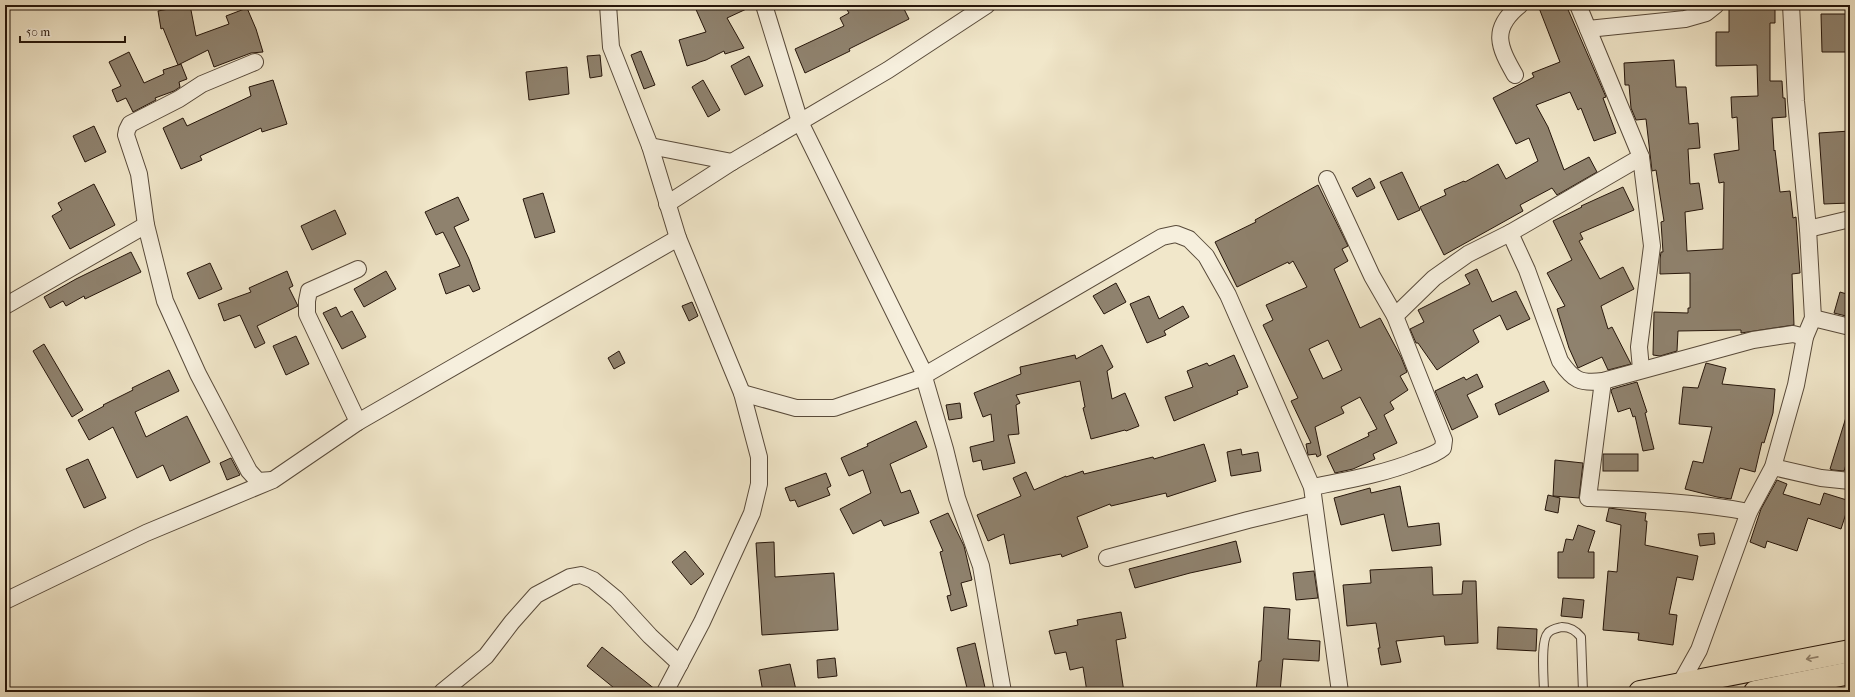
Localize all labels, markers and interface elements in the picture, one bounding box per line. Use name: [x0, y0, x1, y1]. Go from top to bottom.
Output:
scale bar: [20, 18, 125, 44]
text: 50 m: [26, 25, 50, 39]
one-way arrow: [1806, 654, 1819, 662]

